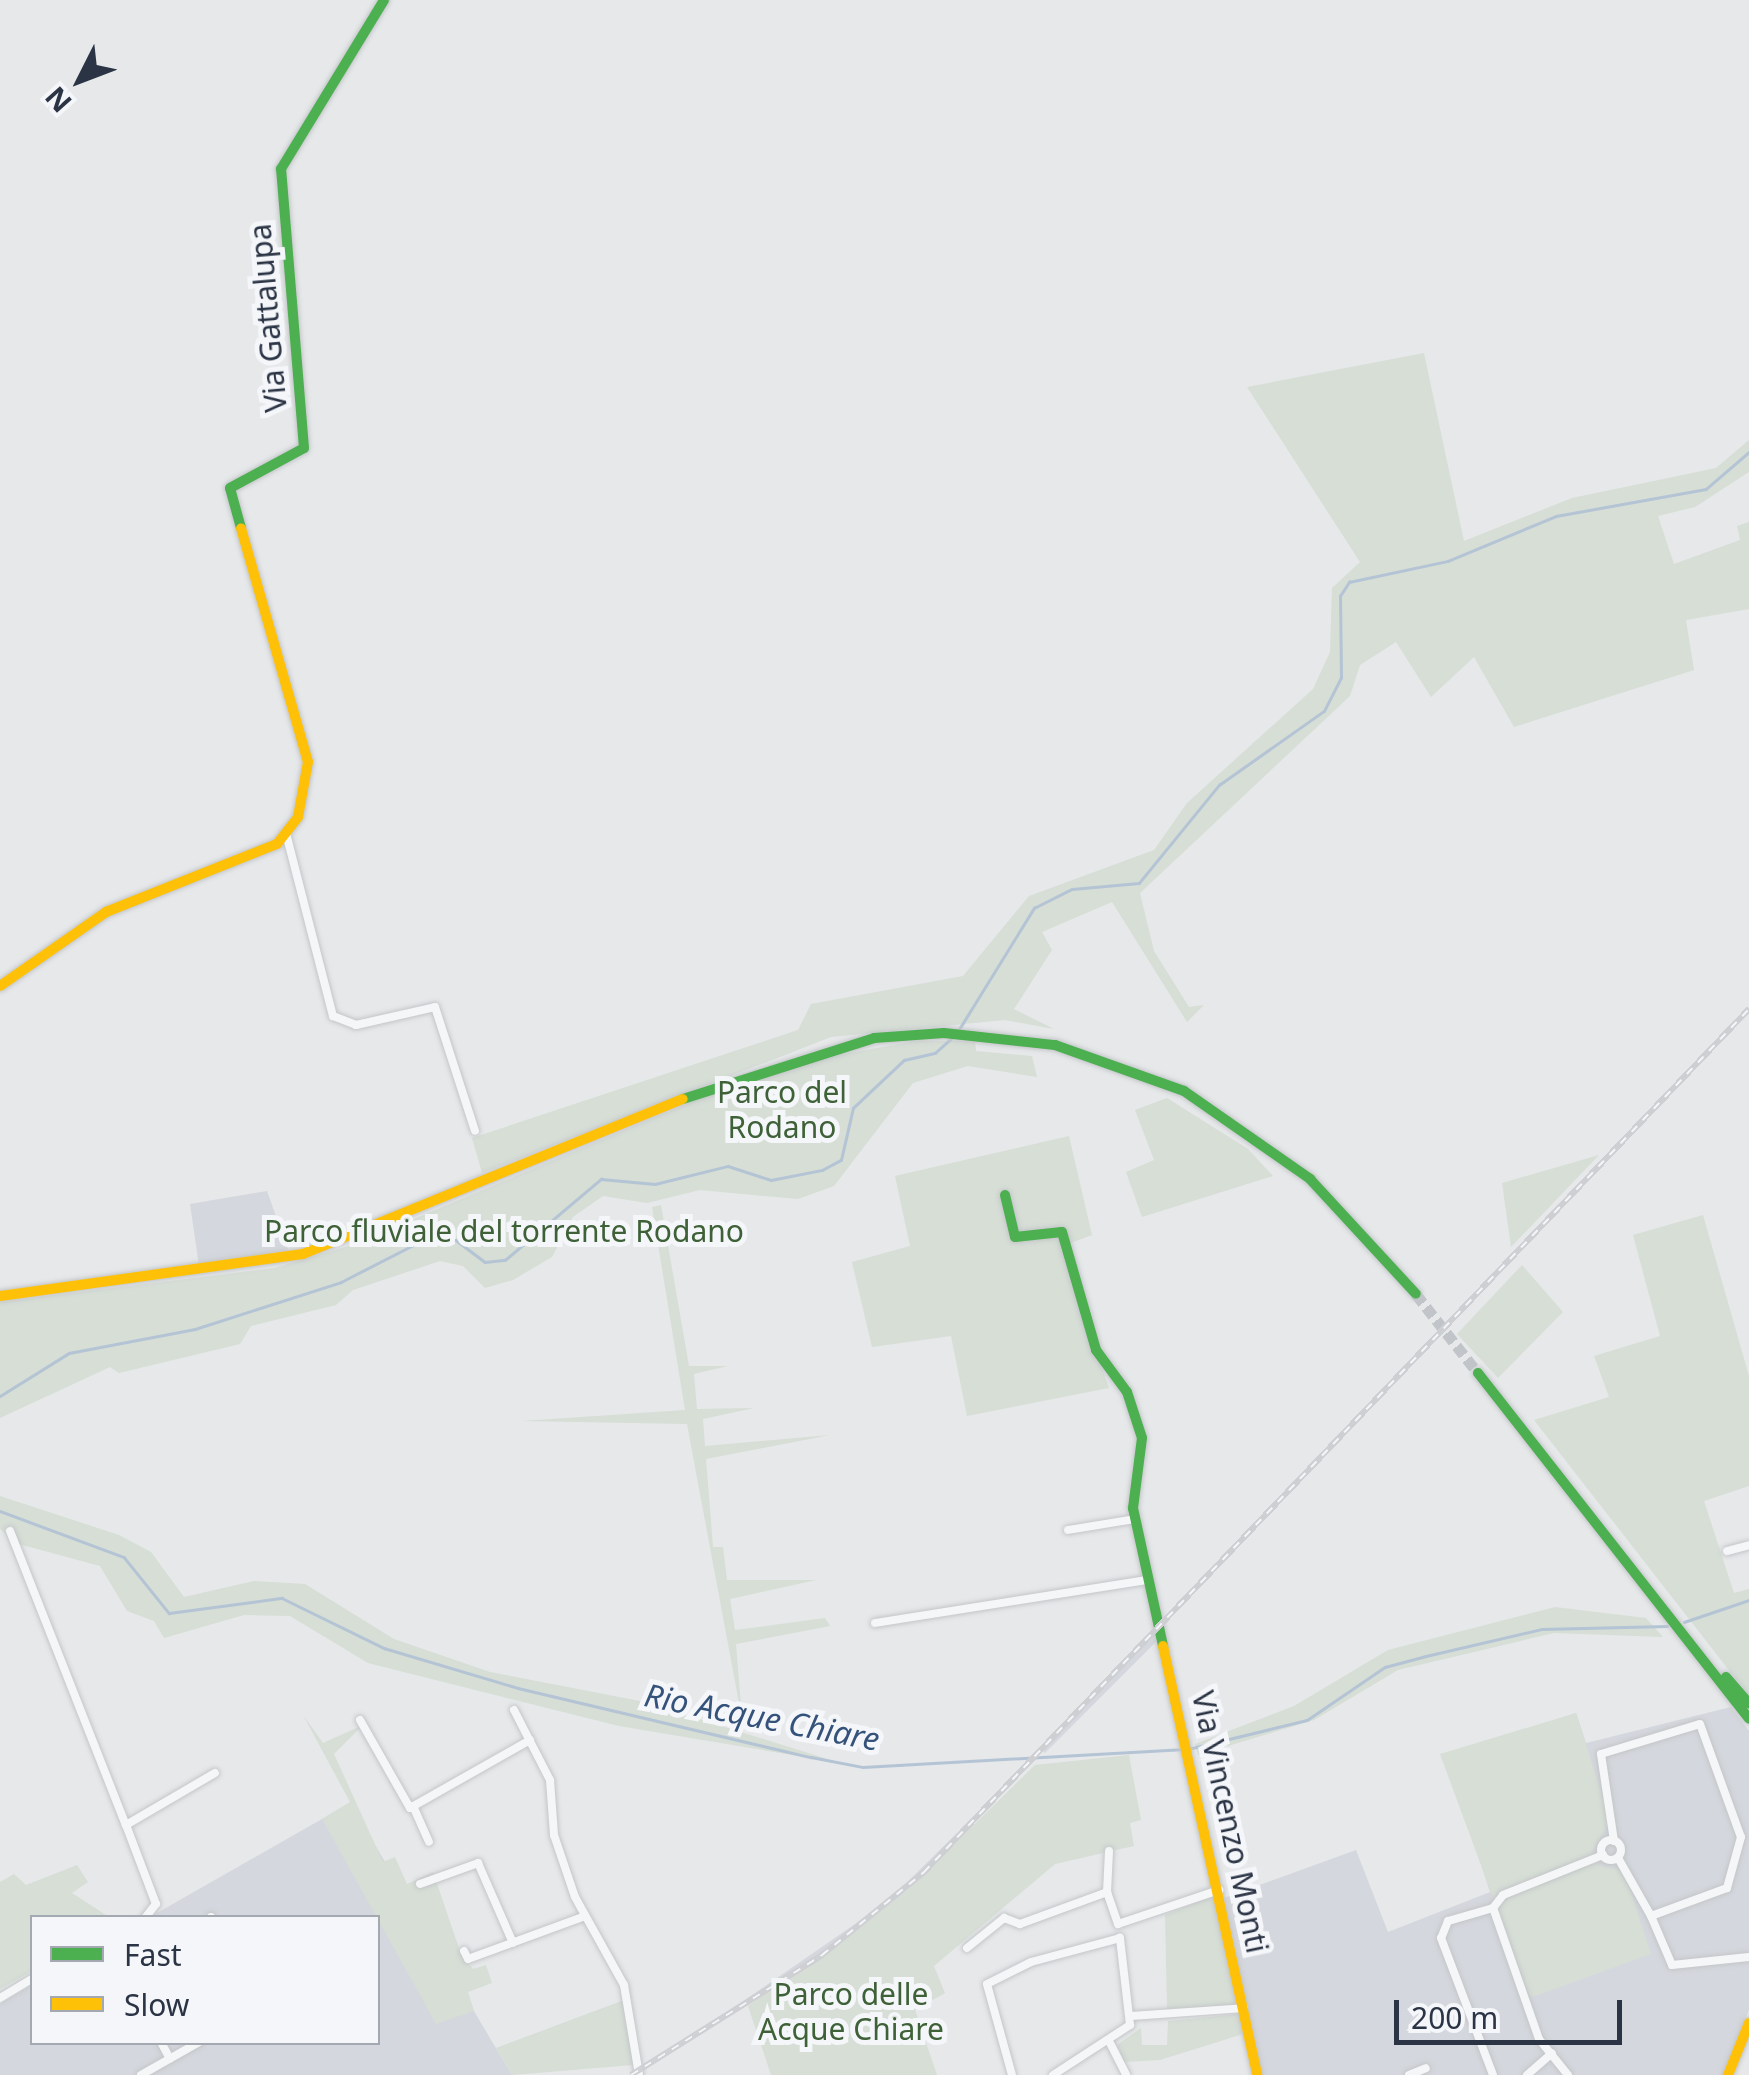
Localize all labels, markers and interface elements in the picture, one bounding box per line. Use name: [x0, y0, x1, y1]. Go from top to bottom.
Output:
north arrow: [30, 30, 130, 130]
text: N: [36, 79, 79, 121]
street label: Via Gattalupa: [242, 222, 294, 414]
park label: Parco del Rodano: [717, 1074, 847, 1144]
park label: Parco fluviale del torrente Rodano: [264, 1213, 744, 1249]
water label: Rio Acque Chiare: [641, 1675, 883, 1759]
street label: Via Vincenzo Monti: [1185, 1688, 1275, 1956]
legend: [30, 1915, 380, 2045]
text: Fast: [124, 1934, 182, 1975]
park label: Parco delle Acque Chiare: [758, 1976, 944, 2046]
scale bar: [1399, 1980, 1626, 2042]
text: Slow: [124, 1984, 189, 2025]
text: 200 m: [1411, 1997, 1498, 2038]

